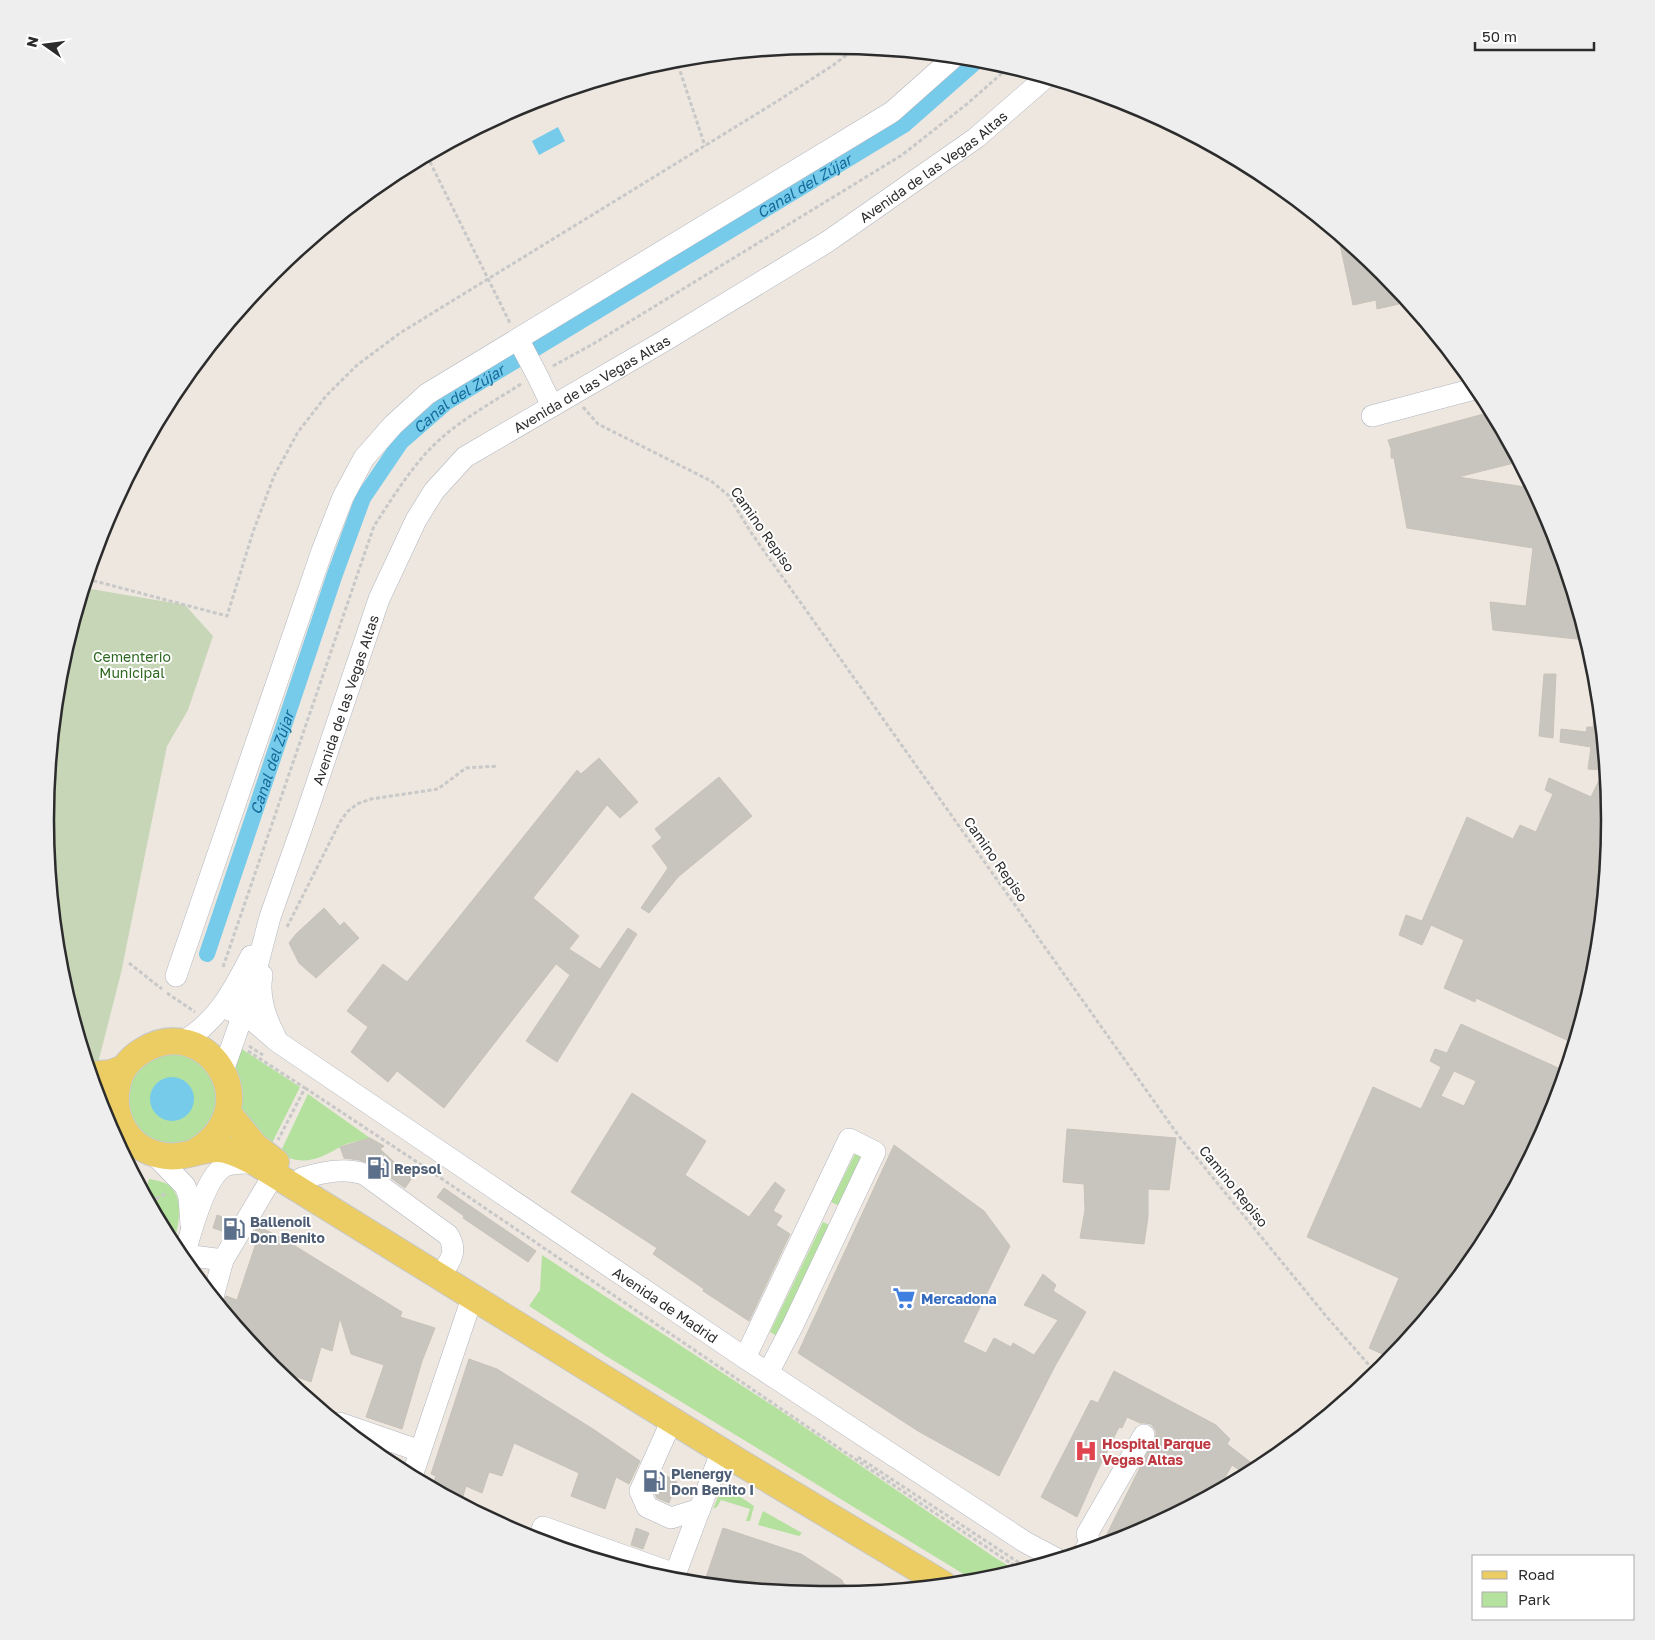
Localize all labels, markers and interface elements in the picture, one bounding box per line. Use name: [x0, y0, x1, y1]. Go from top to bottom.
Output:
north arrow: [20, 20, 70, 70]
scale bar: [1475, 20, 1594, 52]
text: 50 m: [1482, 27, 1517, 45]
text: N: [22, 35, 41, 49]
street label: Avenida de las Vegas Altas: [856, 107, 1010, 226]
water label: Canal del Zújar: [753, 149, 856, 221]
street label: Avenida de las Vegas Altas: [510, 331, 673, 436]
water label: Canal del Zújar: [409, 359, 509, 437]
street label: Camino Repiso: [727, 483, 799, 575]
street label: Avenida de las Vegas Altas: [308, 612, 382, 787]
park label: Cementerio Municipal: [93, 648, 171, 681]
water label: Canal del Zújar: [246, 707, 298, 816]
street label: Camino Repiso: [960, 813, 1032, 905]
street label: Camino Repiso: [1196, 1142, 1272, 1230]
fuel station icon: Repsol: [365, 1155, 391, 1181]
place label: Repsol: [394, 1160, 442, 1177]
place label: Ballenoil Don Benito: [250, 1213, 325, 1246]
fuel station icon: Ballenoil Don Benito: [221, 1216, 247, 1242]
street label: Avenida de Madrid: [610, 1263, 721, 1346]
supermarket icon: Mercadona: [891, 1285, 917, 1311]
place label: Mercadona: [921, 1290, 997, 1307]
place label: Hospital Parque Vegas Altas: [1102, 1435, 1211, 1468]
hospital icon: Hospital Parque Vegas Altas: [1073, 1438, 1099, 1464]
place label: Plenergy Don Benito I: [671, 1465, 754, 1498]
fuel station icon: Plenergy Don Benito I: [641, 1468, 667, 1494]
legend: [1472, 1555, 1635, 1620]
text: Road: [1518, 1565, 1555, 1583]
text: Park: [1518, 1590, 1551, 1608]

